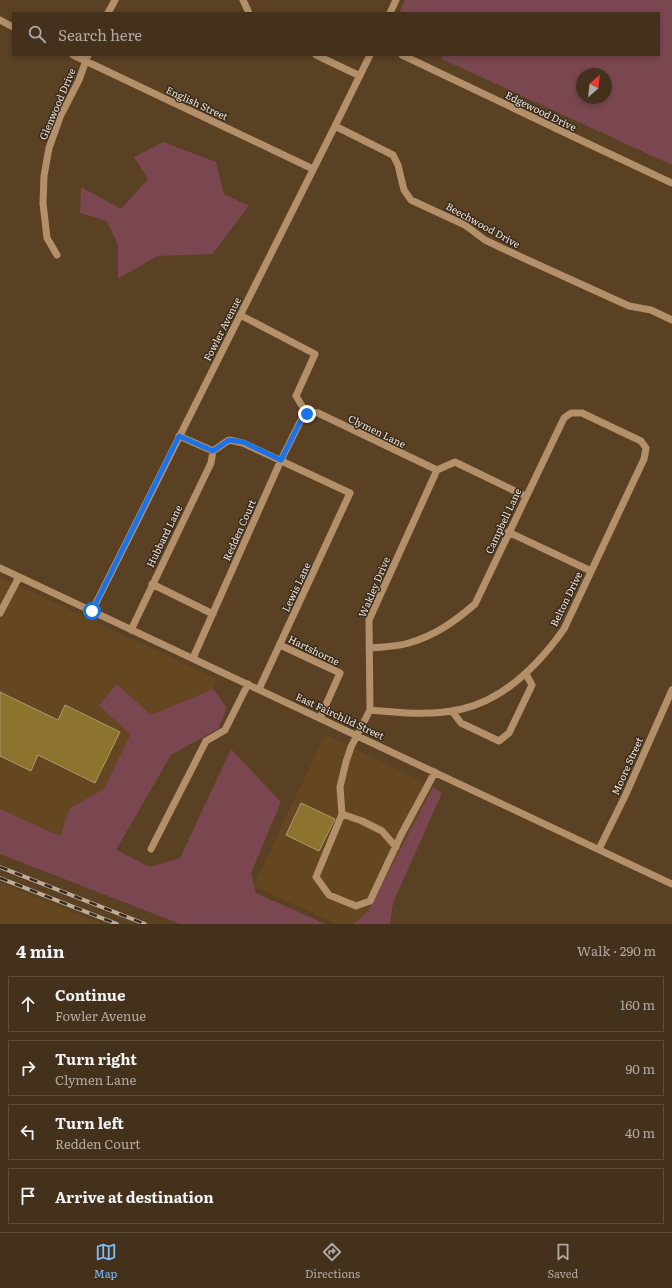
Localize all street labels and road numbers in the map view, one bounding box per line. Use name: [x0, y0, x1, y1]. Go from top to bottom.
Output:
street label: Glenwood Drive: [35, 66, 78, 142]
street label: English Street: [164, 82, 231, 123]
street label: Edgewood Drive: [503, 87, 579, 134]
street label: Beechwood Drive: [443, 198, 523, 251]
street label: Fowler Avenue: [199, 294, 244, 363]
street label: Clymen Lane: [346, 410, 409, 451]
street label: Campbell Lane: [481, 486, 524, 556]
street label: Redden Court: [218, 497, 259, 563]
street label: Hubbard Lane: [142, 502, 185, 569]
street label: Wakley Drive: [354, 554, 393, 619]
street label: Lewis Lane: [277, 559, 314, 614]
street label: Belton Drive: [546, 569, 585, 629]
street label: Hartshorne: [286, 631, 342, 668]
street label: East Fairchild Street: [294, 688, 387, 743]
street label: Moore Street: [607, 734, 646, 797]

